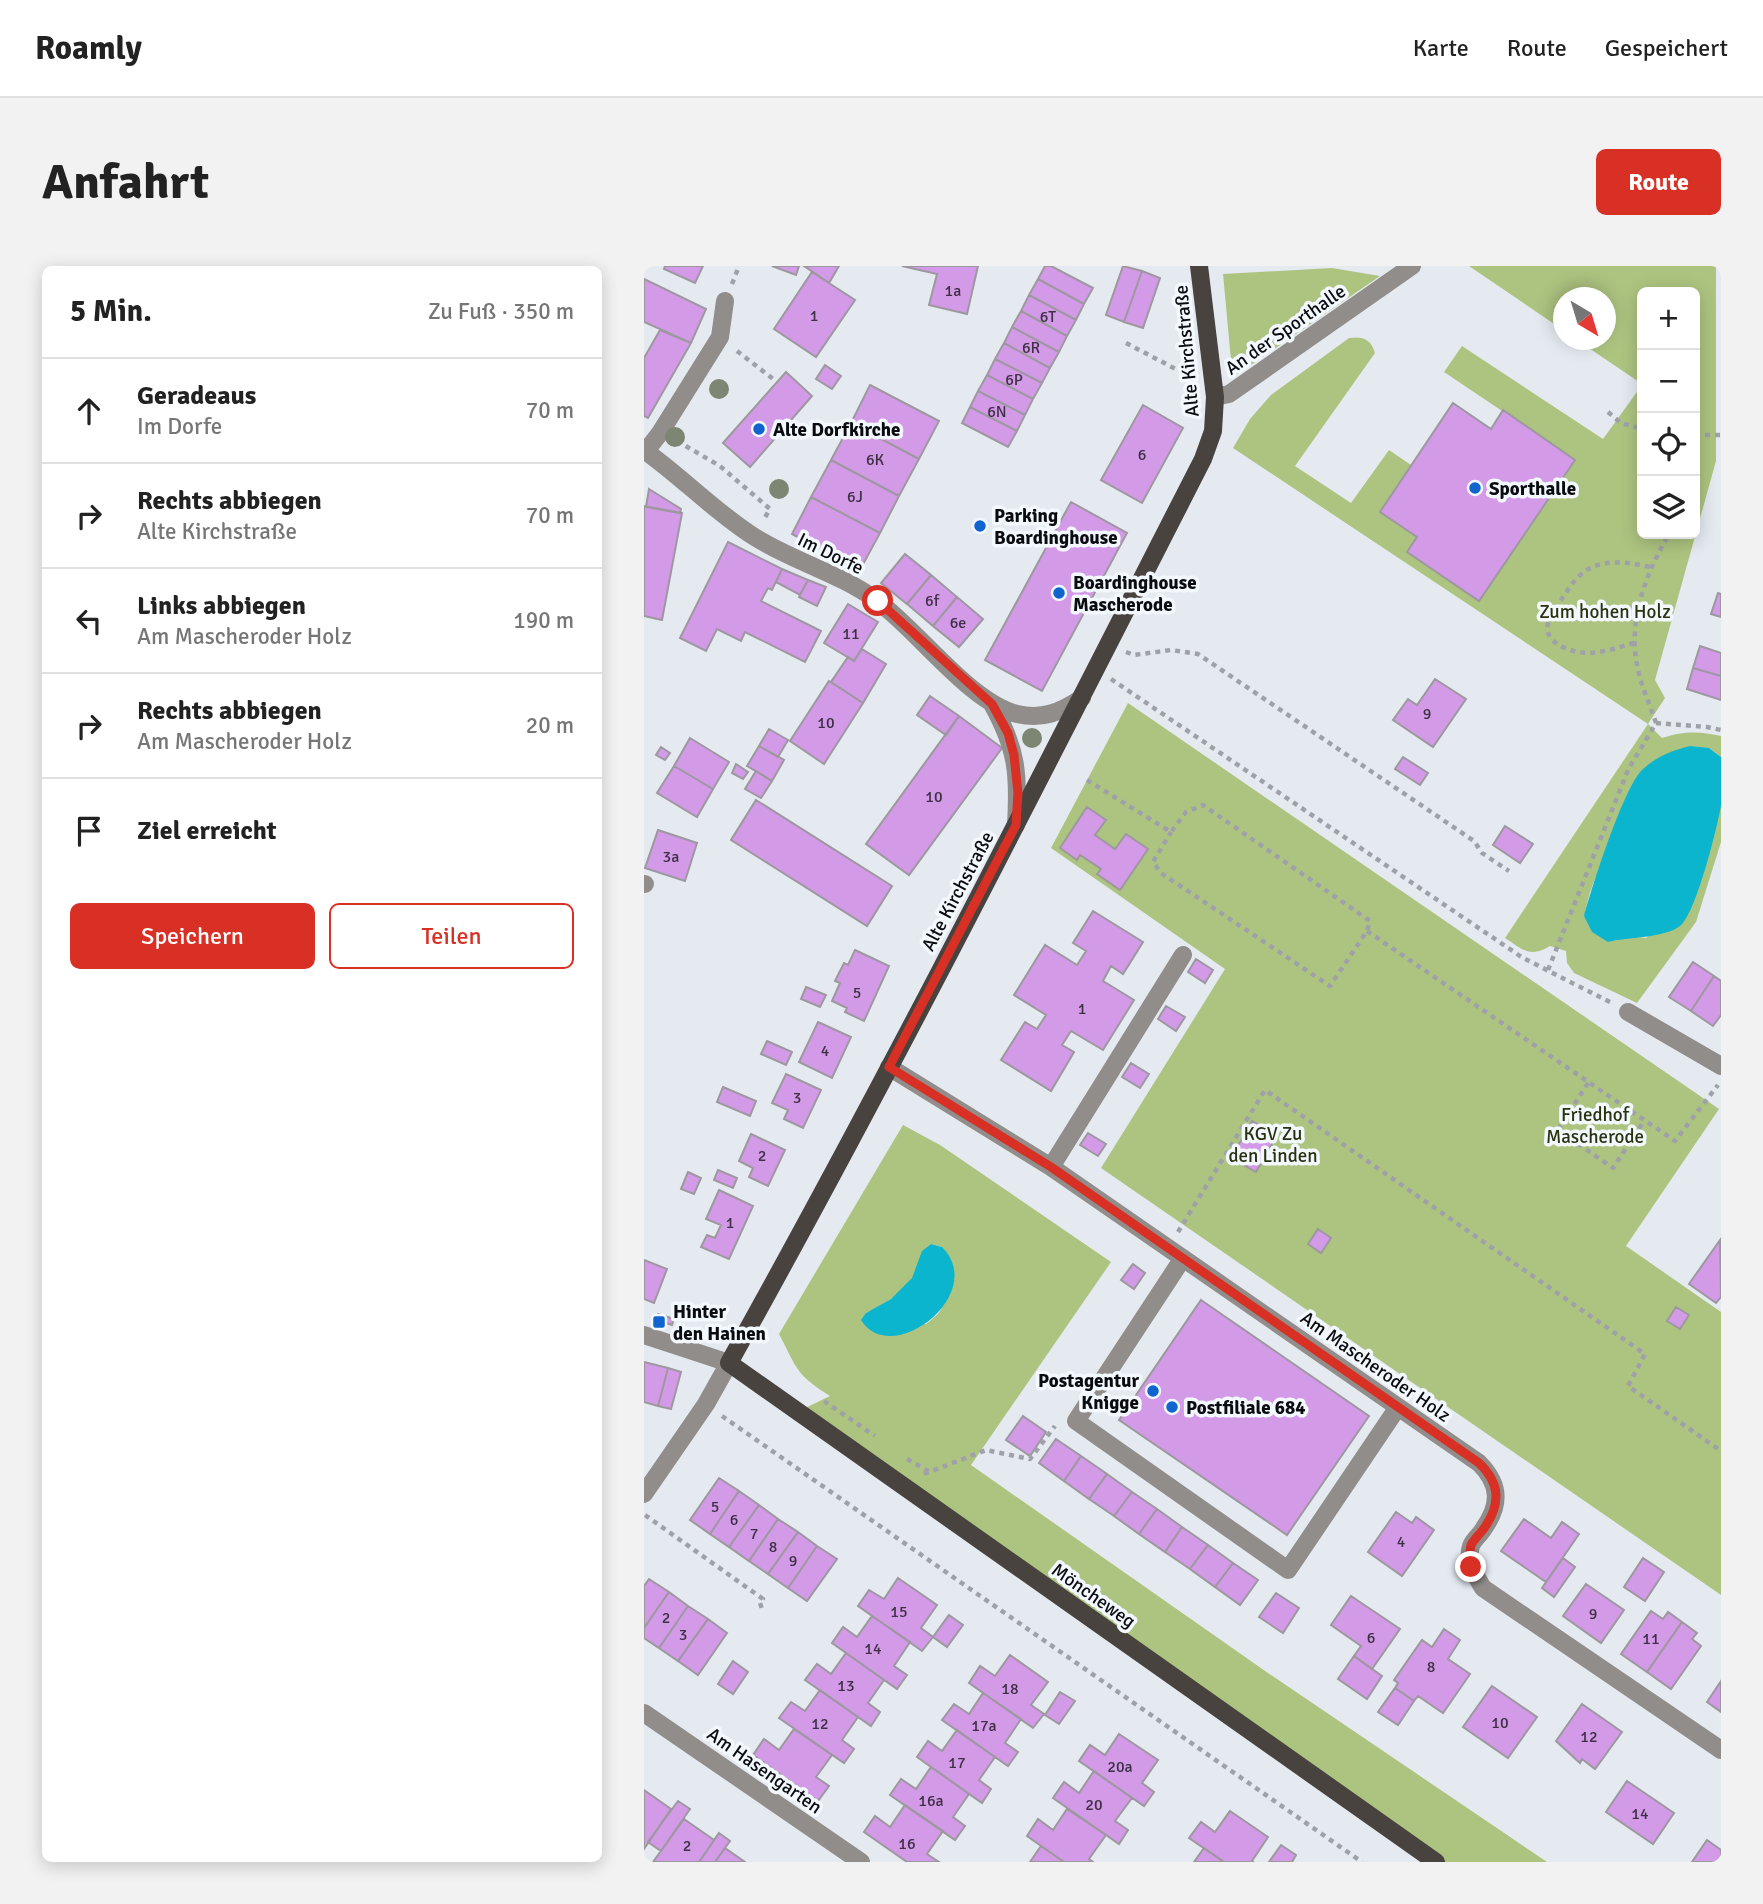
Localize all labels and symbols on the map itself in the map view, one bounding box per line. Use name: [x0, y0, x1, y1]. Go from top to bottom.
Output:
street label: An der Sporthalle: [1221, 279, 1351, 380]
house number: 1a: [945, 281, 961, 301]
street label: Alte Kirchstraße: [1169, 284, 1205, 418]
north arrow: [1553, 287, 1616, 350]
house number: 1: [810, 306, 818, 326]
house number: 6T: [1040, 307, 1056, 327]
house number: 6R: [1022, 338, 1041, 358]
house number: 6P: [1005, 370, 1023, 390]
house number: 6N: [987, 402, 1007, 422]
place label: Alte Dorfkirche: [773, 418, 901, 442]
marker: Alte Dorfkirche: [751, 421, 767, 437]
house number: 6: [1138, 445, 1146, 465]
house number: 6K: [866, 450, 885, 470]
place label: Sporthalle: [1489, 477, 1576, 501]
marker: Sporthalle: [1467, 480, 1483, 496]
house number: 6J: [847, 487, 863, 507]
place label: Parking Boardinghouse: [994, 504, 1118, 550]
marker: Parking Boardinghouse: [972, 518, 988, 534]
street label: Im Dorfe: [794, 528, 867, 580]
place label: Boardinghouse Mascherode: [1073, 571, 1197, 617]
route start: [862, 585, 893, 616]
marker: Boardinghouse Mascherode: [1051, 585, 1067, 601]
house number: 6f: [925, 591, 940, 611]
park label: Zum hohen Holz: [1539, 600, 1671, 624]
house number: 6e: [950, 613, 966, 633]
house number: 11: [842, 624, 860, 644]
house number: 9: [1423, 704, 1431, 724]
house number: 10: [817, 713, 835, 733]
house number: 10: [925, 787, 943, 807]
street label: Alte Kirchstraße: [916, 827, 999, 955]
house number: 3a: [663, 847, 679, 867]
house number: 5: [853, 983, 861, 1003]
house number: 1: [1078, 999, 1086, 1019]
house number: 4: [821, 1041, 830, 1061]
house number: 3: [793, 1088, 801, 1108]
park label: Friedhof Mascherode: [1546, 1103, 1644, 1149]
park label: KGV Zu den Linden: [1228, 1122, 1318, 1168]
house number: 2: [758, 1146, 766, 1166]
house number: 1: [726, 1213, 734, 1233]
place label: Hinter den Hainen: [673, 1300, 766, 1346]
street label: Am Mascheroder Holz: [1296, 1306, 1455, 1428]
marker: Hinter den Hainen: [651, 1314, 667, 1330]
place label: Postagentur Knigge: [1038, 1369, 1139, 1415]
marker: Postagentur Knigge: [1145, 1383, 1161, 1399]
place label: Postfiliale 684: [1186, 1396, 1306, 1420]
marker: Postfiliale 684: [1164, 1399, 1180, 1415]
house number: 5: [711, 1497, 719, 1517]
house number: 6: [730, 1510, 738, 1530]
house number: 7: [750, 1524, 758, 1544]
house number: 4: [1397, 1532, 1406, 1552]
house number: 8: [769, 1537, 777, 1557]
house number: 9: [789, 1551, 797, 1571]
route end: [1455, 1551, 1486, 1582]
street label: Möncheweg: [1047, 1558, 1140, 1634]
house number: 15: [890, 1602, 908, 1622]
house number: 9: [1589, 1604, 1597, 1624]
house number: 2: [662, 1608, 670, 1628]
house number: 3: [679, 1625, 687, 1645]
house number: 6: [1367, 1628, 1375, 1648]
house number: 11: [1642, 1629, 1660, 1649]
house number: 14: [864, 1639, 882, 1659]
house number: 8: [1427, 1657, 1435, 1677]
house number: 13: [837, 1676, 855, 1696]
house number: 18: [1001, 1679, 1019, 1699]
house number: 10: [1491, 1713, 1509, 1733]
house number: 12: [811, 1714, 829, 1734]
house number: 17a: [971, 1716, 997, 1736]
street label: Am Hasengarten: [702, 1722, 827, 1819]
house number: 12: [1580, 1727, 1598, 1747]
house number: 17: [948, 1753, 966, 1773]
house number: 20a: [1107, 1757, 1133, 1777]
house number: 16a: [918, 1791, 944, 1811]
house number: 20: [1085, 1795, 1103, 1815]
house number: 14: [1631, 1804, 1649, 1824]
house number: 16: [898, 1834, 916, 1854]
house number: 2: [683, 1836, 691, 1856]

